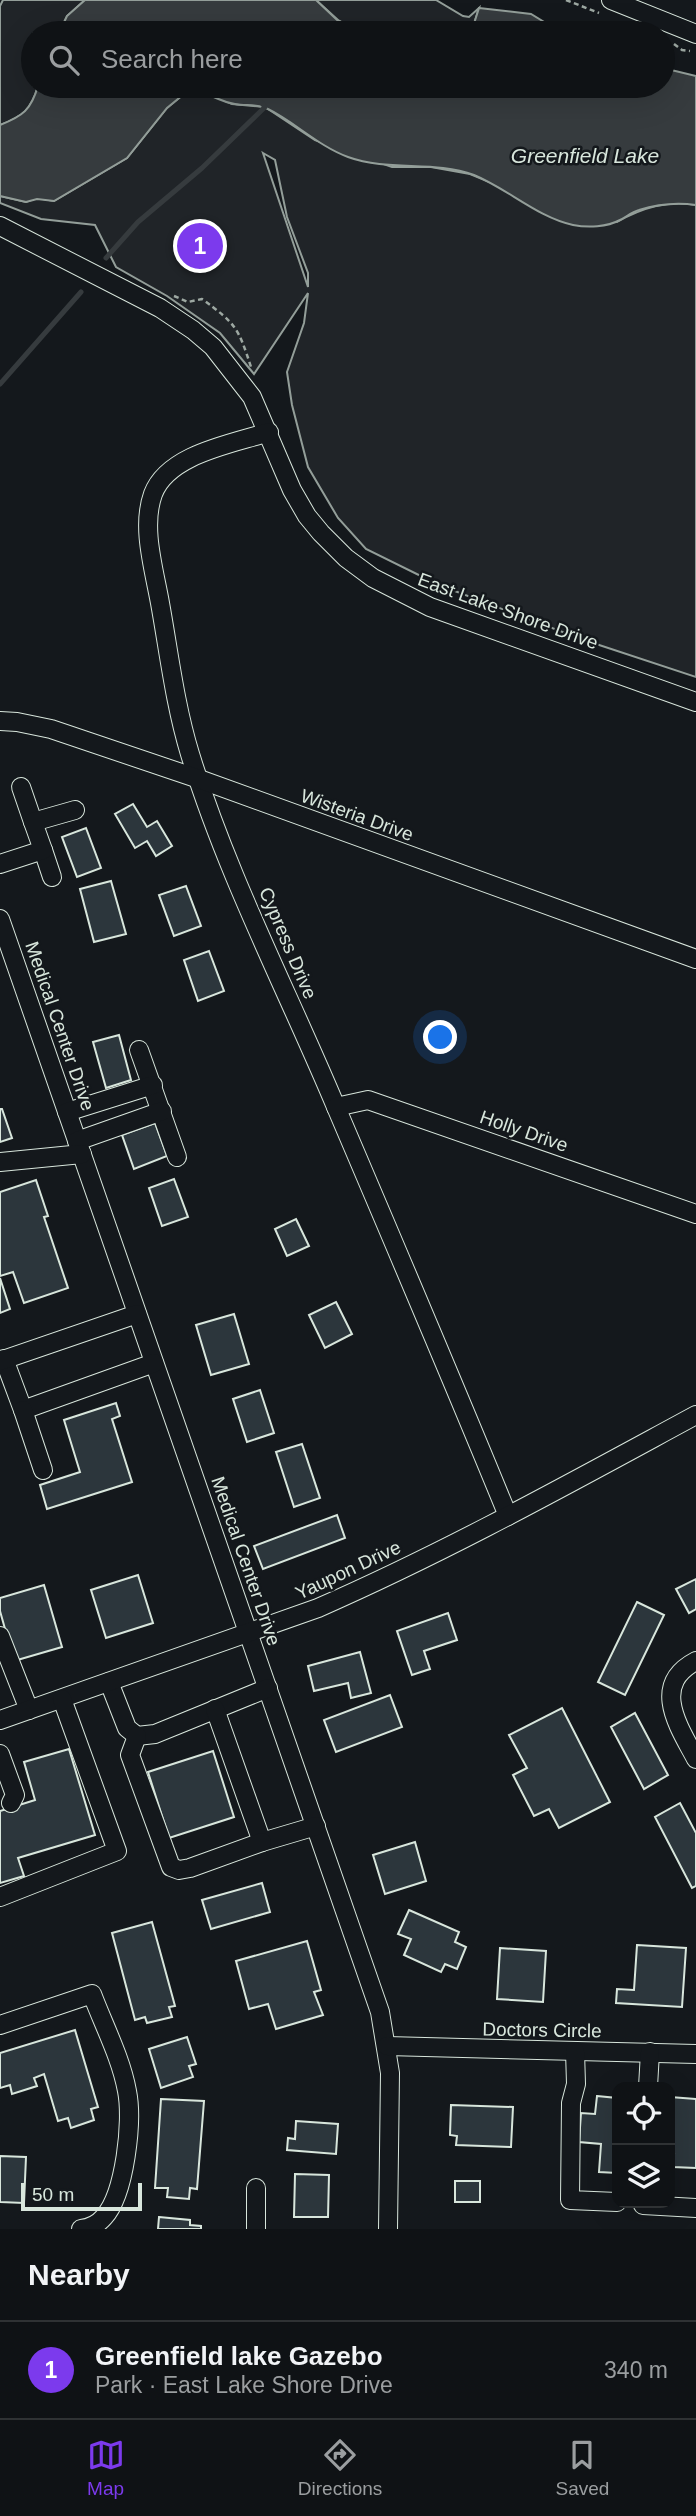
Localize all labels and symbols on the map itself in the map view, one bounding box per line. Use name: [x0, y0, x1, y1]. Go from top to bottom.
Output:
water label: Greenfield Lake: [511, 144, 659, 167]
pin: 1: [177, 220, 223, 272]
street label: East Lake Shore Drive: [415, 569, 601, 653]
street label: Wisteria Drive: [298, 785, 416, 845]
street label: Cypress Drive: [255, 884, 321, 1002]
street label: Medical Center Drive: [21, 939, 99, 1113]
your location: [423, 1020, 457, 1054]
street label: Holly Drive: [477, 1106, 571, 1156]
street label: Medical Center Drive: [207, 1474, 285, 1648]
street label: Yaupon Drive: [292, 1536, 404, 1604]
street label: Doctors Circle: [482, 2018, 602, 2042]
scale bar: [21, 2180, 142, 2212]

